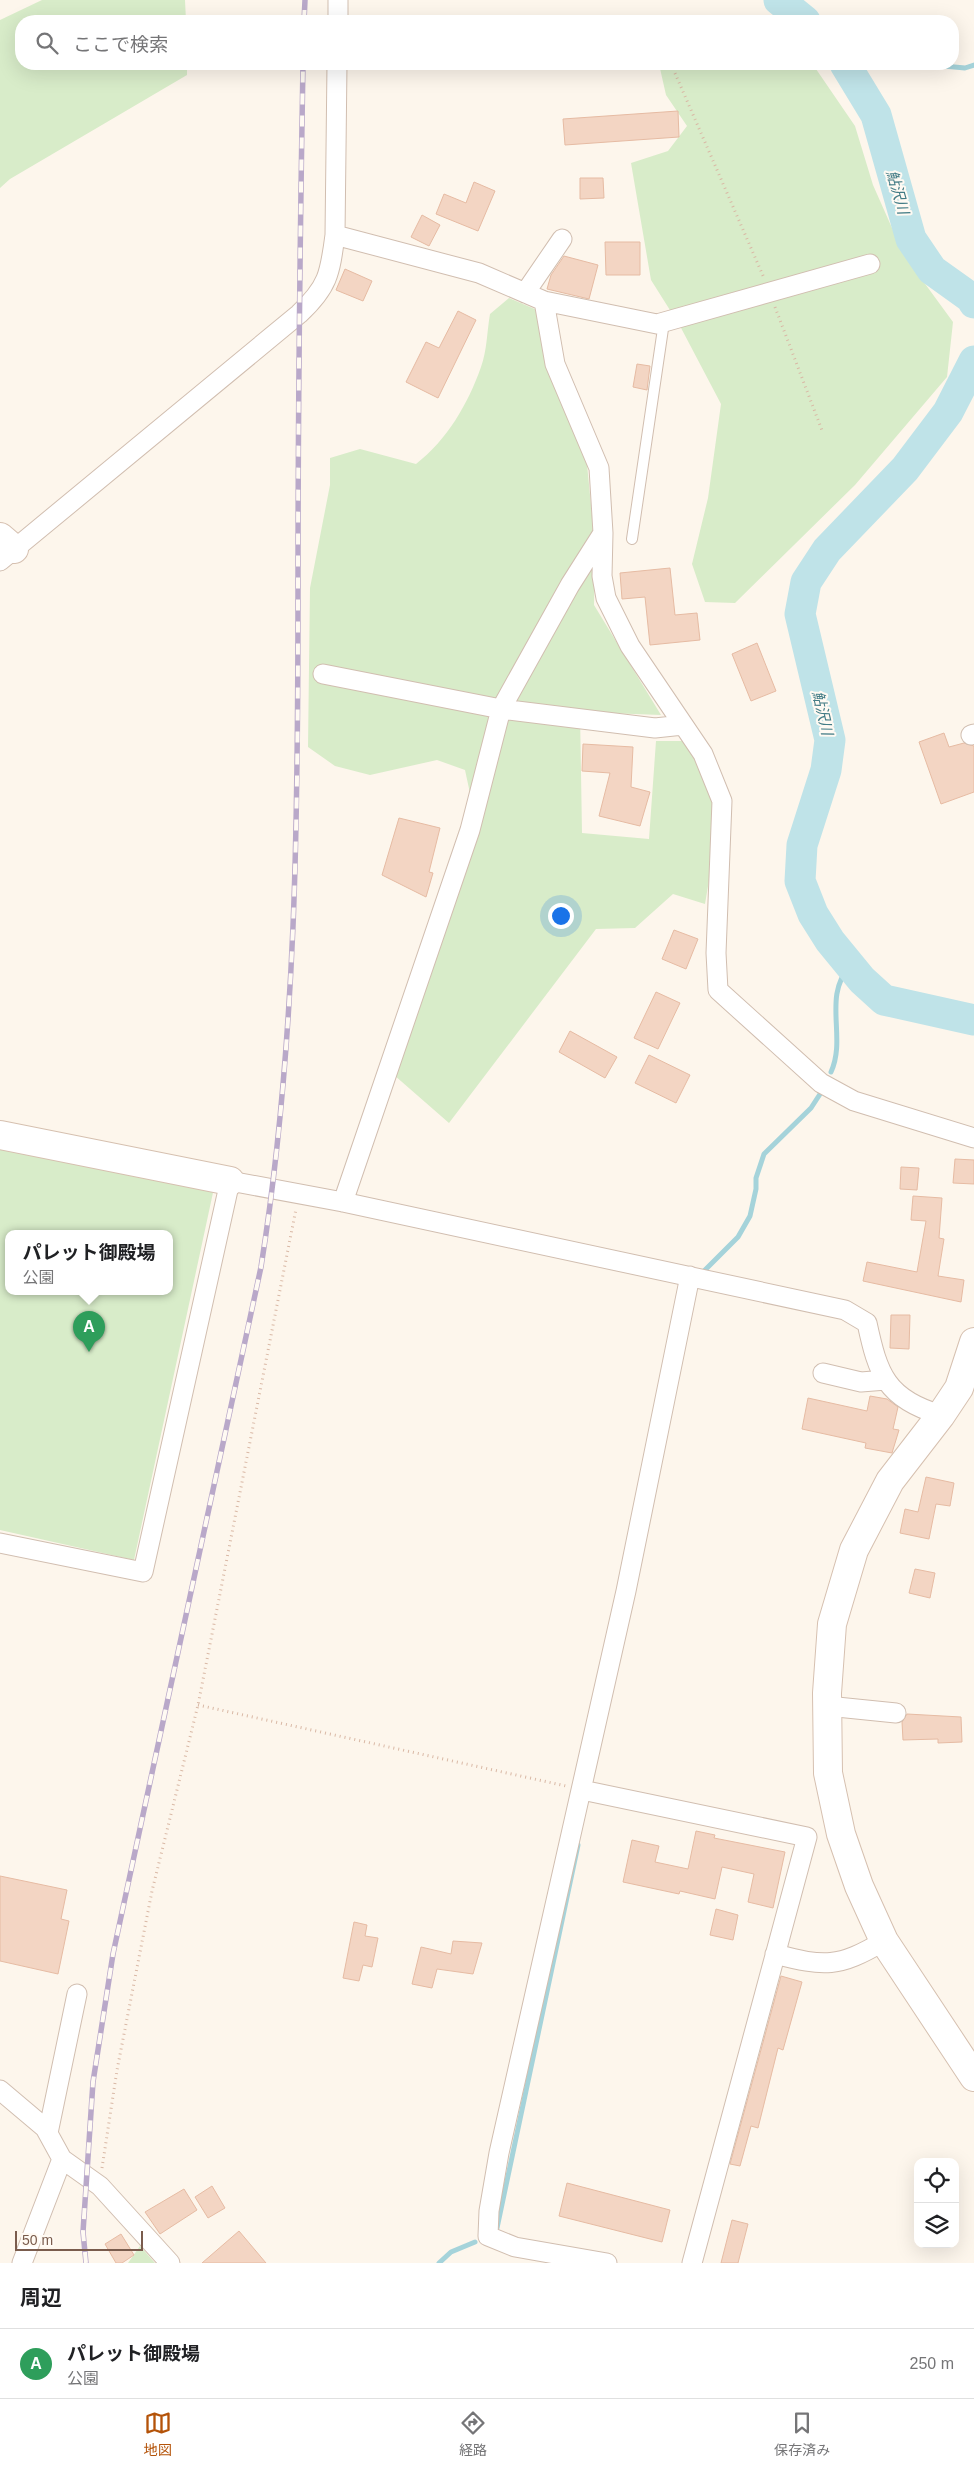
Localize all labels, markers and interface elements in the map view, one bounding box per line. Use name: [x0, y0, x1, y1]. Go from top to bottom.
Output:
search box: [15, 15, 959, 70]
icon: search: [33, 29, 61, 57]
text: ここで検索: [73, 34, 168, 55]
water label: 鮎沢川: [884, 168, 913, 218]
water label: 鮎沢川: [810, 689, 837, 739]
your location: [548, 903, 574, 929]
popup: [5, 1230, 173, 1295]
text: パレット御殿場: [22, 1242, 156, 1263]
text: 公園: [22, 1269, 55, 1286]
pin: A: [73, 1311, 105, 1352]
map controls: [914, 2158, 959, 2248]
button: locate: [914, 2158, 959, 2203]
button: layers: [914, 2203, 959, 2248]
scale bar: [15, 2228, 142, 2251]
text: 50 m: [22, 2232, 53, 2248]
text: 周辺: [20, 2286, 62, 2309]
text: パレット御殿場: [67, 2343, 200, 2364]
text: A: [30, 2355, 42, 2372]
text: 250 m: [910, 2355, 954, 2372]
text: 公園: [67, 2370, 99, 2387]
tab: 地図: [144, 2409, 172, 2459]
tab: 経路: [459, 2409, 487, 2459]
tab: 保存済み: [774, 2409, 830, 2459]

